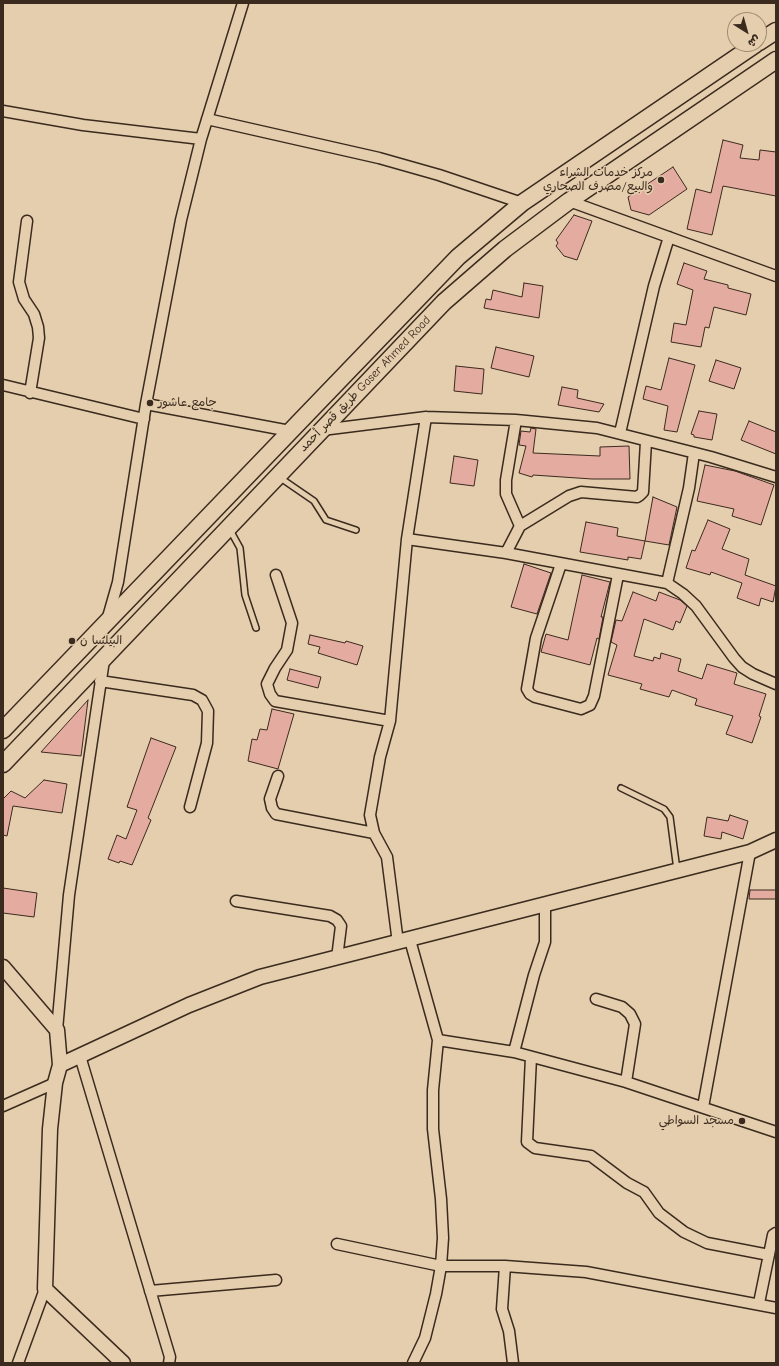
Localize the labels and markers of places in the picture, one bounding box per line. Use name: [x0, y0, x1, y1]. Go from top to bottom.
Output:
place label: مركز خدمات الشراء والبيع/مصرف الصحاري: [543, 166, 653, 194]
marker: مركز خدمات الشراء والبيع/مصرف الصحاري: [656, 175, 666, 185]
place label: جامع عاشور: [158, 396, 217, 410]
marker: جامع عاشور: [145, 398, 155, 408]
place label: البيلسا ن: [80, 634, 122, 648]
marker: البيلسا ن: [67, 636, 77, 646]
place label: مسجد السواطي: [659, 1114, 734, 1128]
marker: مسجد السواطي: [737, 1116, 747, 1126]

